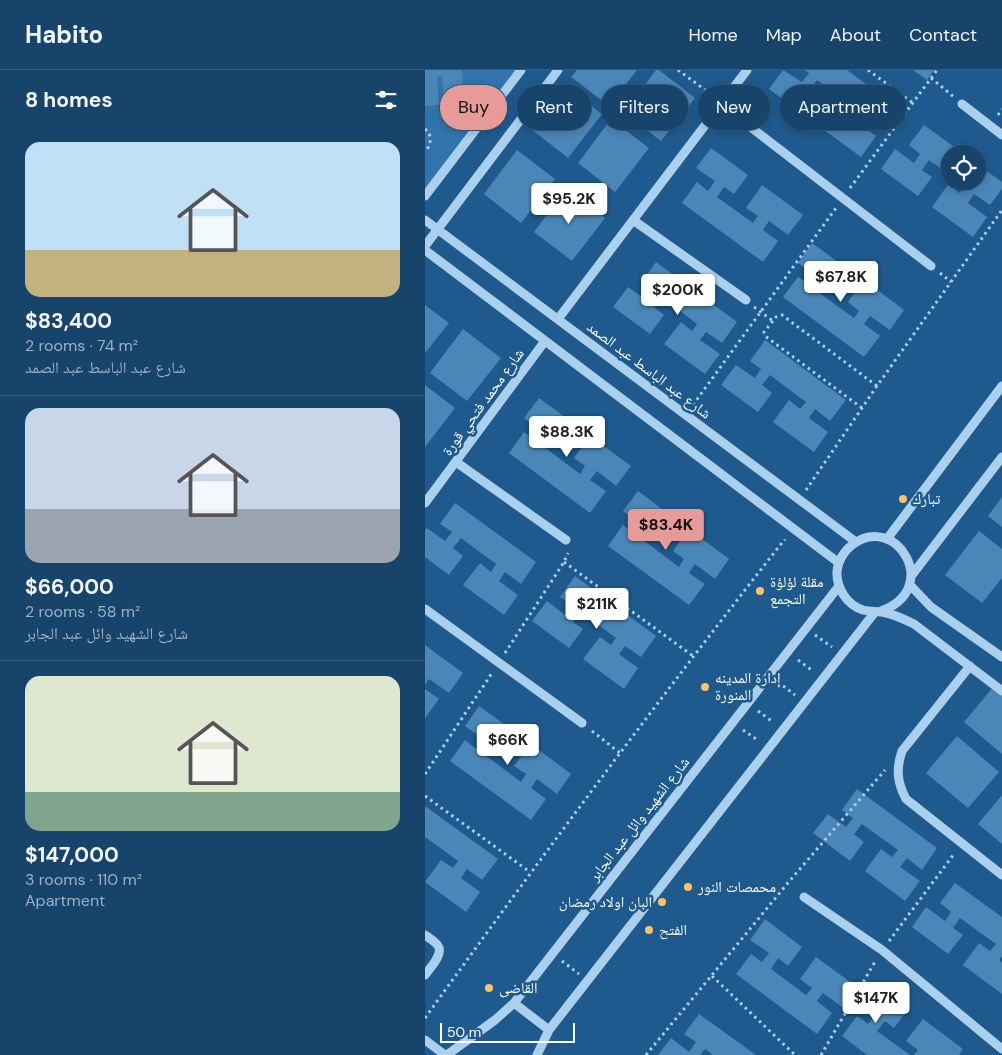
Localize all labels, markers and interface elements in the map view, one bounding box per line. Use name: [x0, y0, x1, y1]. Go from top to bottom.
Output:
text: Habito: [25, 19, 103, 50]
text: Home: [688, 23, 738, 47]
text: Map: [766, 23, 802, 47]
text: About: [830, 23, 881, 47]
text: Contact: [909, 23, 977, 47]
chip: Buy: [440, 85, 507, 130]
chip: Rent: [517, 85, 591, 130]
chip: Filters: [601, 85, 688, 130]
chip: New: [698, 85, 770, 130]
chip: Apartment: [780, 85, 906, 130]
text: 8 homes: [25, 86, 113, 114]
icon: filters: [372, 86, 400, 114]
map controls: [941, 145, 986, 190]
button: locate: [941, 145, 986, 190]
icon: home: [168, 175, 258, 265]
pin: $95.2K: [528, 182, 610, 225]
text: $95.2K: [542, 188, 596, 209]
pin: $67.8K: [800, 260, 882, 303]
text: $67.8K: [815, 266, 867, 287]
pin: $200K: [643, 274, 713, 316]
text: $200K: [652, 279, 704, 300]
text: $83,400: [25, 307, 112, 335]
street label: شارع عبد الباسط عبد الصمد: [583, 317, 715, 423]
text: 2 rooms · 74 m²: [25, 335, 138, 356]
street label: شارع محمد فتحي قورة: [437, 344, 530, 461]
text: شارع عبد الباسط عبد الصمد: [25, 357, 186, 378]
pin: $88.3K: [526, 416, 608, 458]
text: $88.3K: [540, 421, 594, 442]
icon: home: [168, 440, 258, 530]
place label: تبارك: [913, 489, 941, 509]
marker: تبارك: [897, 493, 909, 505]
pin: $83.4K: [625, 508, 707, 551]
text: $83.4K: [639, 514, 693, 535]
place label: مقلة لؤلؤة التجمع: [770, 572, 824, 609]
text: $66,000: [25, 573, 114, 601]
marker: مقلة لؤلؤة التجمع: [754, 585, 766, 597]
pin: $211K: [562, 588, 632, 630]
text: $211K: [577, 593, 618, 614]
text: 2 rooms · 58 m²: [25, 601, 140, 622]
text: شارع الشهيد وائل عبد الجابر: [25, 623, 188, 644]
place label: إدارة المدينه المنورة: [715, 668, 781, 705]
marker: إدارة المدينه المنورة: [699, 681, 711, 693]
icon: home: [168, 708, 258, 798]
pin: $66K: [478, 724, 538, 766]
text: $66K: [488, 729, 528, 750]
street label: شارع الشهيد وائل عبد الجابر: [583, 753, 694, 886]
text: $147,000: [25, 841, 119, 869]
text: 3 rooms · 110 m²: [25, 869, 142, 890]
place label: محمصات النور: [697, 877, 776, 897]
marker: محمصات النور: [682, 881, 694, 893]
text: Apartment: [25, 890, 105, 911]
place label: البان اولاد رمضان: [559, 892, 652, 912]
marker: البان اولاد رمضان: [656, 896, 668, 908]
place label: الفتح: [659, 920, 687, 940]
marker: الفتح: [643, 924, 655, 936]
place label: القاضى: [499, 978, 537, 998]
marker: القاضى: [483, 982, 495, 994]
pin: $147K: [841, 982, 911, 1024]
text: $147K: [854, 987, 898, 1008]
scale bar: [440, 1020, 575, 1043]
text: 50 m: [447, 1023, 481, 1041]

